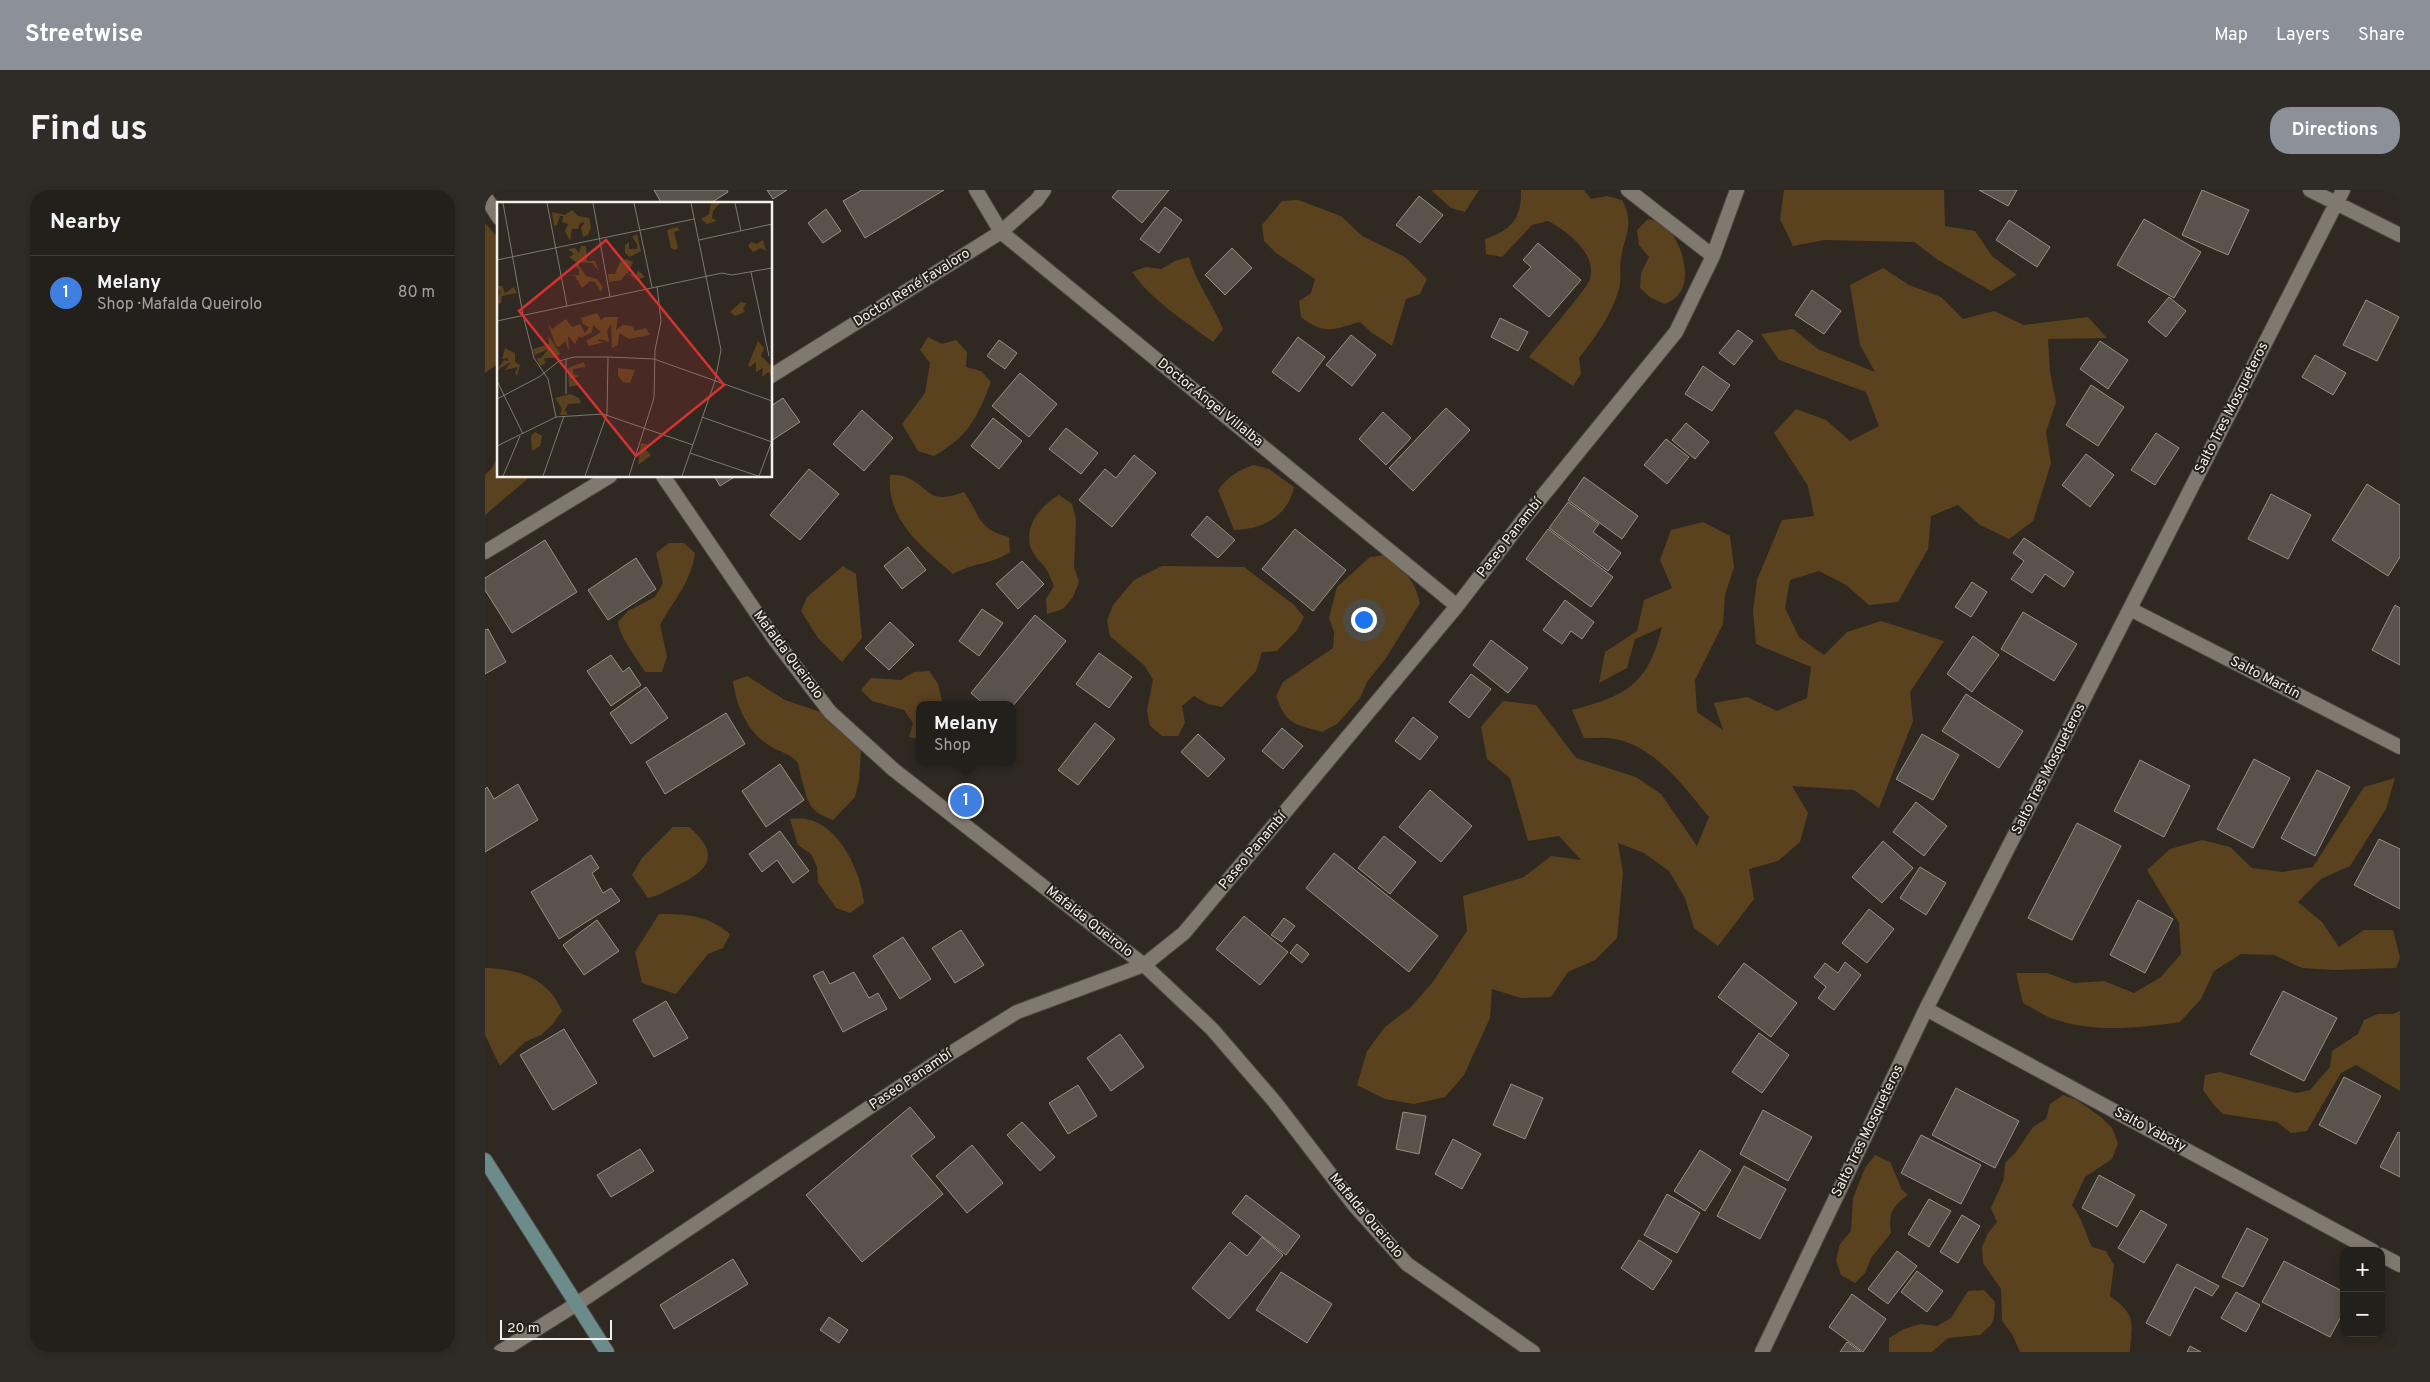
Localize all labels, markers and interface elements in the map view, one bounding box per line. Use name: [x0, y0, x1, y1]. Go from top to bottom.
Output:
text: Streetwise: [25, 20, 143, 50]
text: Map: [2214, 24, 2248, 47]
text: Layers: [2276, 24, 2330, 47]
text: Share: [2358, 24, 2405, 47]
button: Directions: [2270, 107, 2400, 154]
text: Find us: [30, 108, 148, 152]
inset map: [497, 202, 773, 478]
text: Nearby: [50, 209, 121, 236]
street label: Doctor René Favaloro: [851, 245, 974, 331]
text: Melany: [97, 271, 161, 295]
text: 1: [63, 283, 69, 303]
text: 80 m: [398, 283, 435, 303]
text: Shop · Mafalda Queirolo: [97, 295, 262, 315]
street label: Salto Tres Mosqueteros: [2192, 340, 2272, 476]
street label: Doctor Ángel Villalba: [1154, 354, 1267, 451]
street label: Paseo Panambí: [1474, 494, 1547, 581]
your location: [1351, 607, 1377, 633]
street label: Mafalda Queirolo: [749, 608, 827, 703]
street label: Salto Martín: [2227, 653, 2303, 703]
popup: [916, 701, 1016, 766]
street label: Salto Tres Mosqueteros: [2009, 701, 2089, 837]
text: Melany: [934, 712, 998, 736]
text: Shop: [934, 736, 971, 756]
pin: 1: [950, 782, 982, 820]
street label: Paseo Panambí: [1216, 808, 1291, 893]
street label: Mafalda Queirolo: [1042, 883, 1136, 961]
street label: Paseo Panambí: [866, 1045, 957, 1114]
street label: Salto Tres Mosqueteros: [1829, 1062, 1907, 1200]
street label: Salto Yaboty: [2111, 1104, 2189, 1156]
street label: Mafalda Queirolo: [1325, 1170, 1407, 1262]
map controls: [2340, 1247, 2385, 1337]
button: +: [2340, 1247, 2385, 1292]
button: −: [2340, 1292, 2385, 1337]
scale bar: [500, 1317, 613, 1340]
text: 20 m: [507, 1320, 540, 1337]

